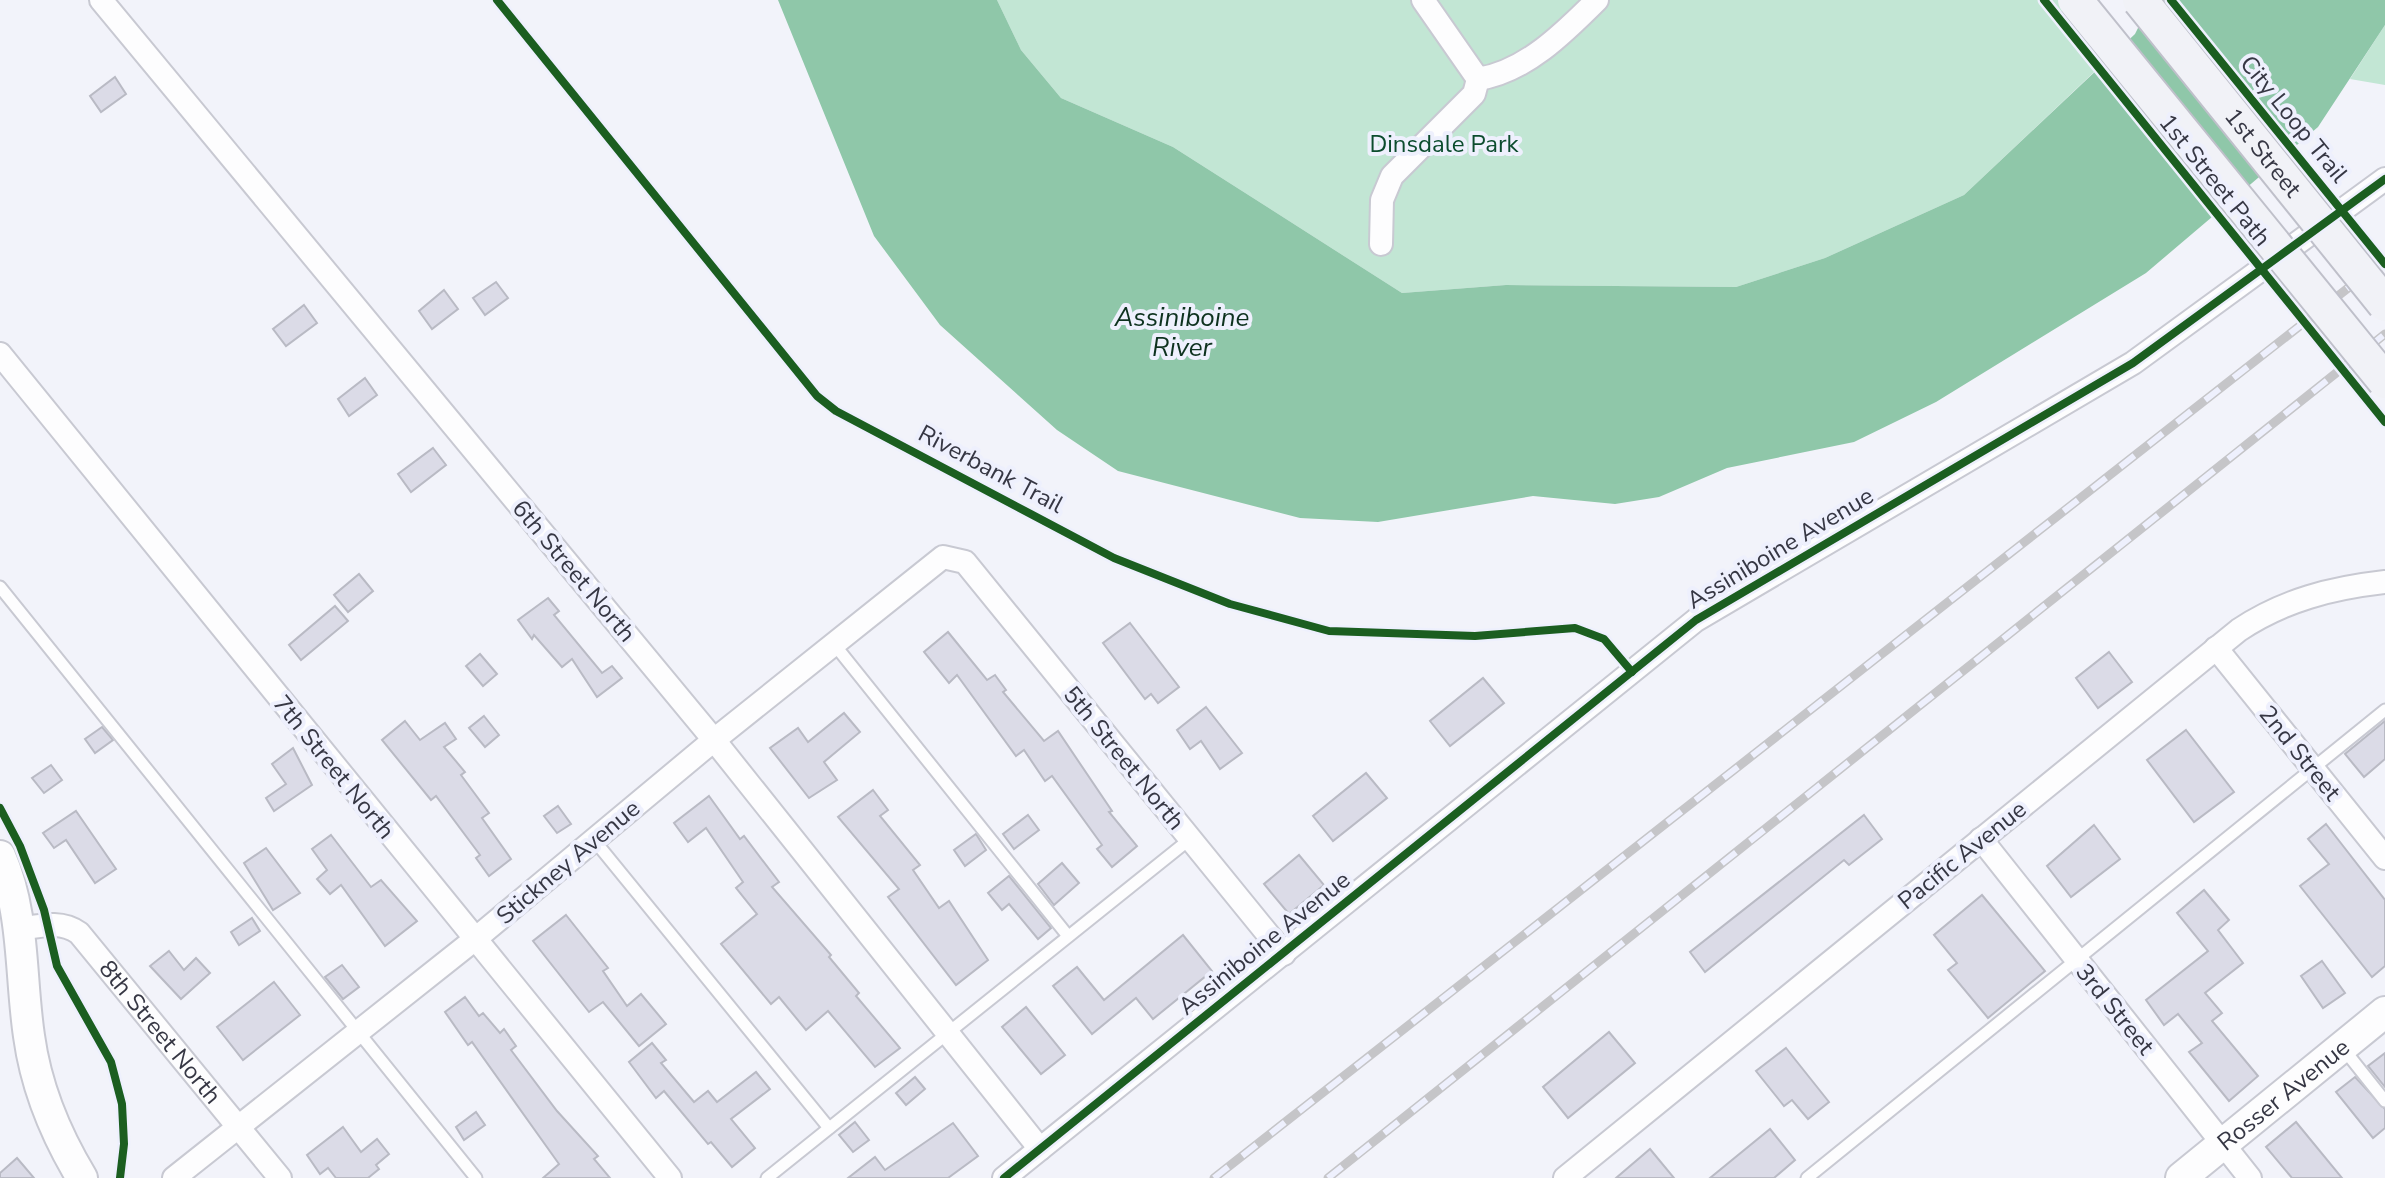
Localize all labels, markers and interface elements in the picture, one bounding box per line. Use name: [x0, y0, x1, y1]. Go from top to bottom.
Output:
street label: City Loop Trail: [2233, 49, 2355, 189]
street label: 1st Street: [2217, 101, 2309, 204]
street label: 1st Street Path: [2152, 107, 2278, 253]
park label: Dinsdale Park: [1369, 128, 1520, 160]
water label: Assiniboine River: [1114, 300, 1250, 365]
street label: Riverbank Trail: [913, 417, 1069, 521]
street label: Assiniboine Avenue: [1681, 480, 1879, 616]
street label: 6th Street North: [505, 493, 643, 649]
street label: 5th Street North: [1056, 679, 1192, 837]
street label: 7th Street North: [266, 688, 402, 846]
street label: 2nd Street: [2252, 699, 2349, 808]
street label: Stickney Avenue: [489, 792, 647, 932]
street label: Pacific Avenue: [1891, 793, 2033, 917]
street label: Assiniboine Avenue: [1171, 864, 1357, 1022]
street label: 8th Street North: [92, 954, 229, 1111]
street label: 3rd Street: [2068, 957, 2162, 1062]
street label: Rosser Avenue: [2211, 1031, 2356, 1158]

